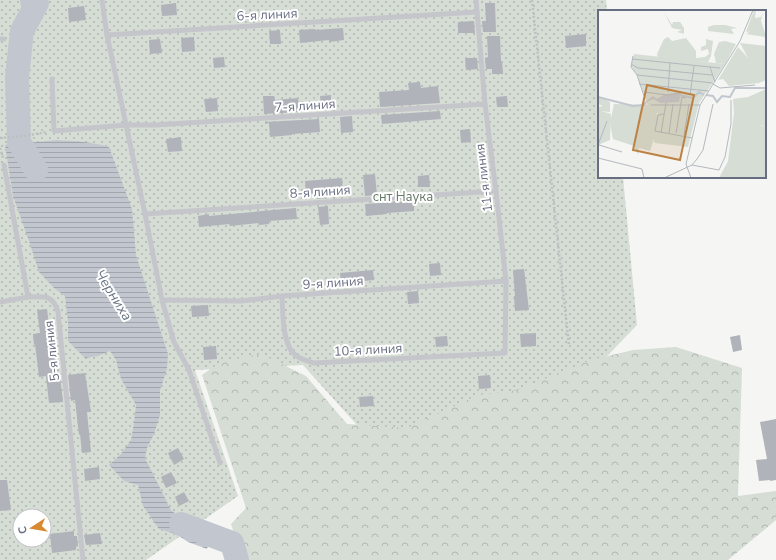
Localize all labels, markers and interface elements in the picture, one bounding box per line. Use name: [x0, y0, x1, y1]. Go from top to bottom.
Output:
street label: 6-я линия: [236, 4, 298, 26]
inset map: [598, 10, 766, 178]
street label: 7-я линия: [274, 95, 336, 117]
street label: 11-я линия: [471, 143, 497, 213]
street label: 8-я линия: [289, 181, 351, 203]
park label: снт Наука: [373, 188, 433, 206]
water label: Черниха: [90, 266, 137, 324]
street label: 9-я линия: [302, 272, 364, 294]
street label: 5-я линия: [40, 320, 64, 382]
street label: 10-я линия: [333, 339, 403, 361]
north arrow: [12, 508, 52, 548]
text: С: [14, 524, 31, 535]

